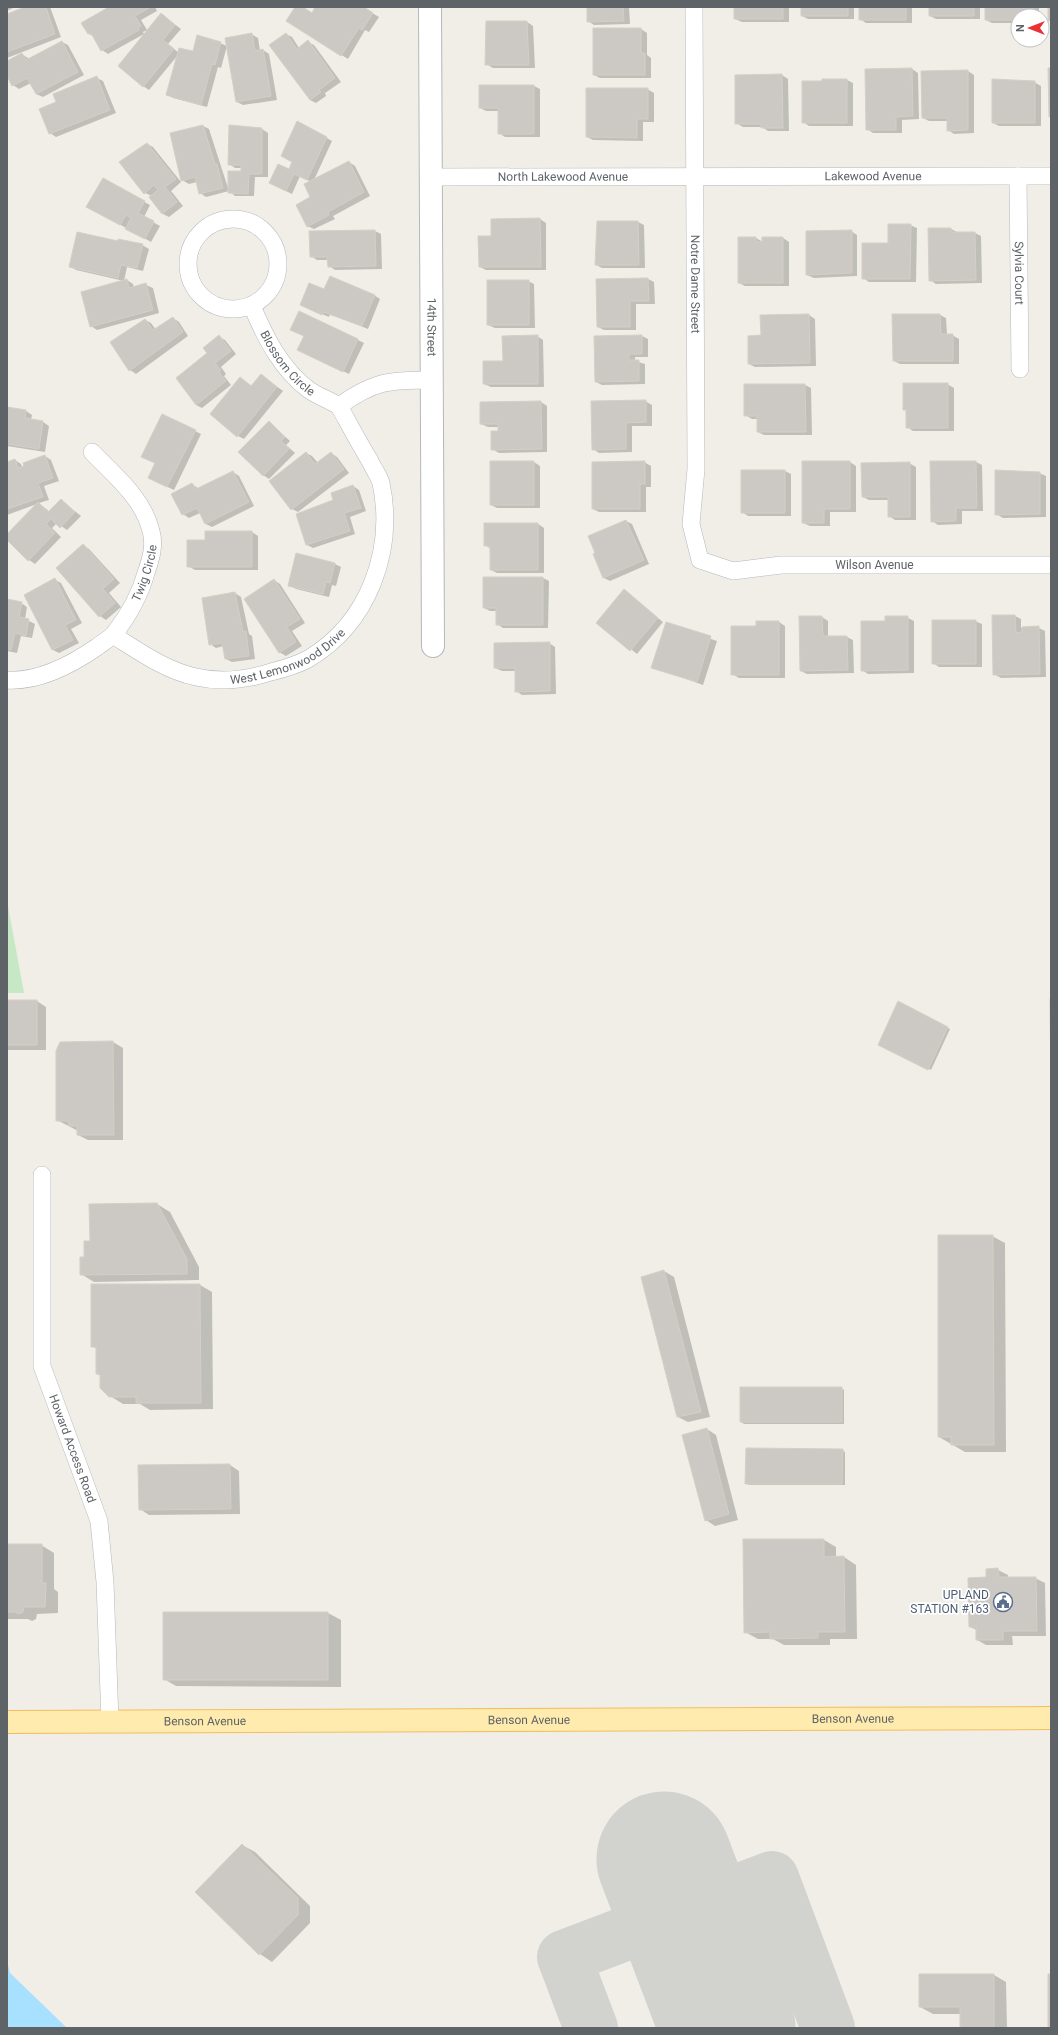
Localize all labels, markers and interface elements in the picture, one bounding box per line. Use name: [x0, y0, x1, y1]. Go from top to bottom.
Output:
north arrow: [1010, 8, 1050, 48]
text: N: [1014, 24, 1027, 32]
street label: Lakewood Avenue: [824, 169, 922, 183]
street label: North Lakewood Avenue: [498, 170, 628, 184]
street label: Notre Dame Street: [688, 235, 702, 333]
street label: Sylvia Court: [1012, 241, 1026, 305]
street label: 14th Street: [424, 298, 439, 356]
street label: Blossom Circle: [257, 328, 317, 399]
street label: Twig Circle: [129, 544, 160, 604]
street label: Wilson Avenue: [835, 558, 914, 572]
street label: West Lemonwood Drive: [229, 626, 348, 687]
street label: Howard Access Road: [46, 1392, 99, 1505]
place label: UPLAND STATION #163: [910, 1588, 989, 1616]
public building icon: UPLAND STATION #163: [992, 1591, 1014, 1613]
street label: Benson Avenue: [812, 1712, 894, 1726]
street label: Benson Avenue: [488, 1713, 570, 1727]
street label: Benson Avenue: [164, 1714, 246, 1728]

